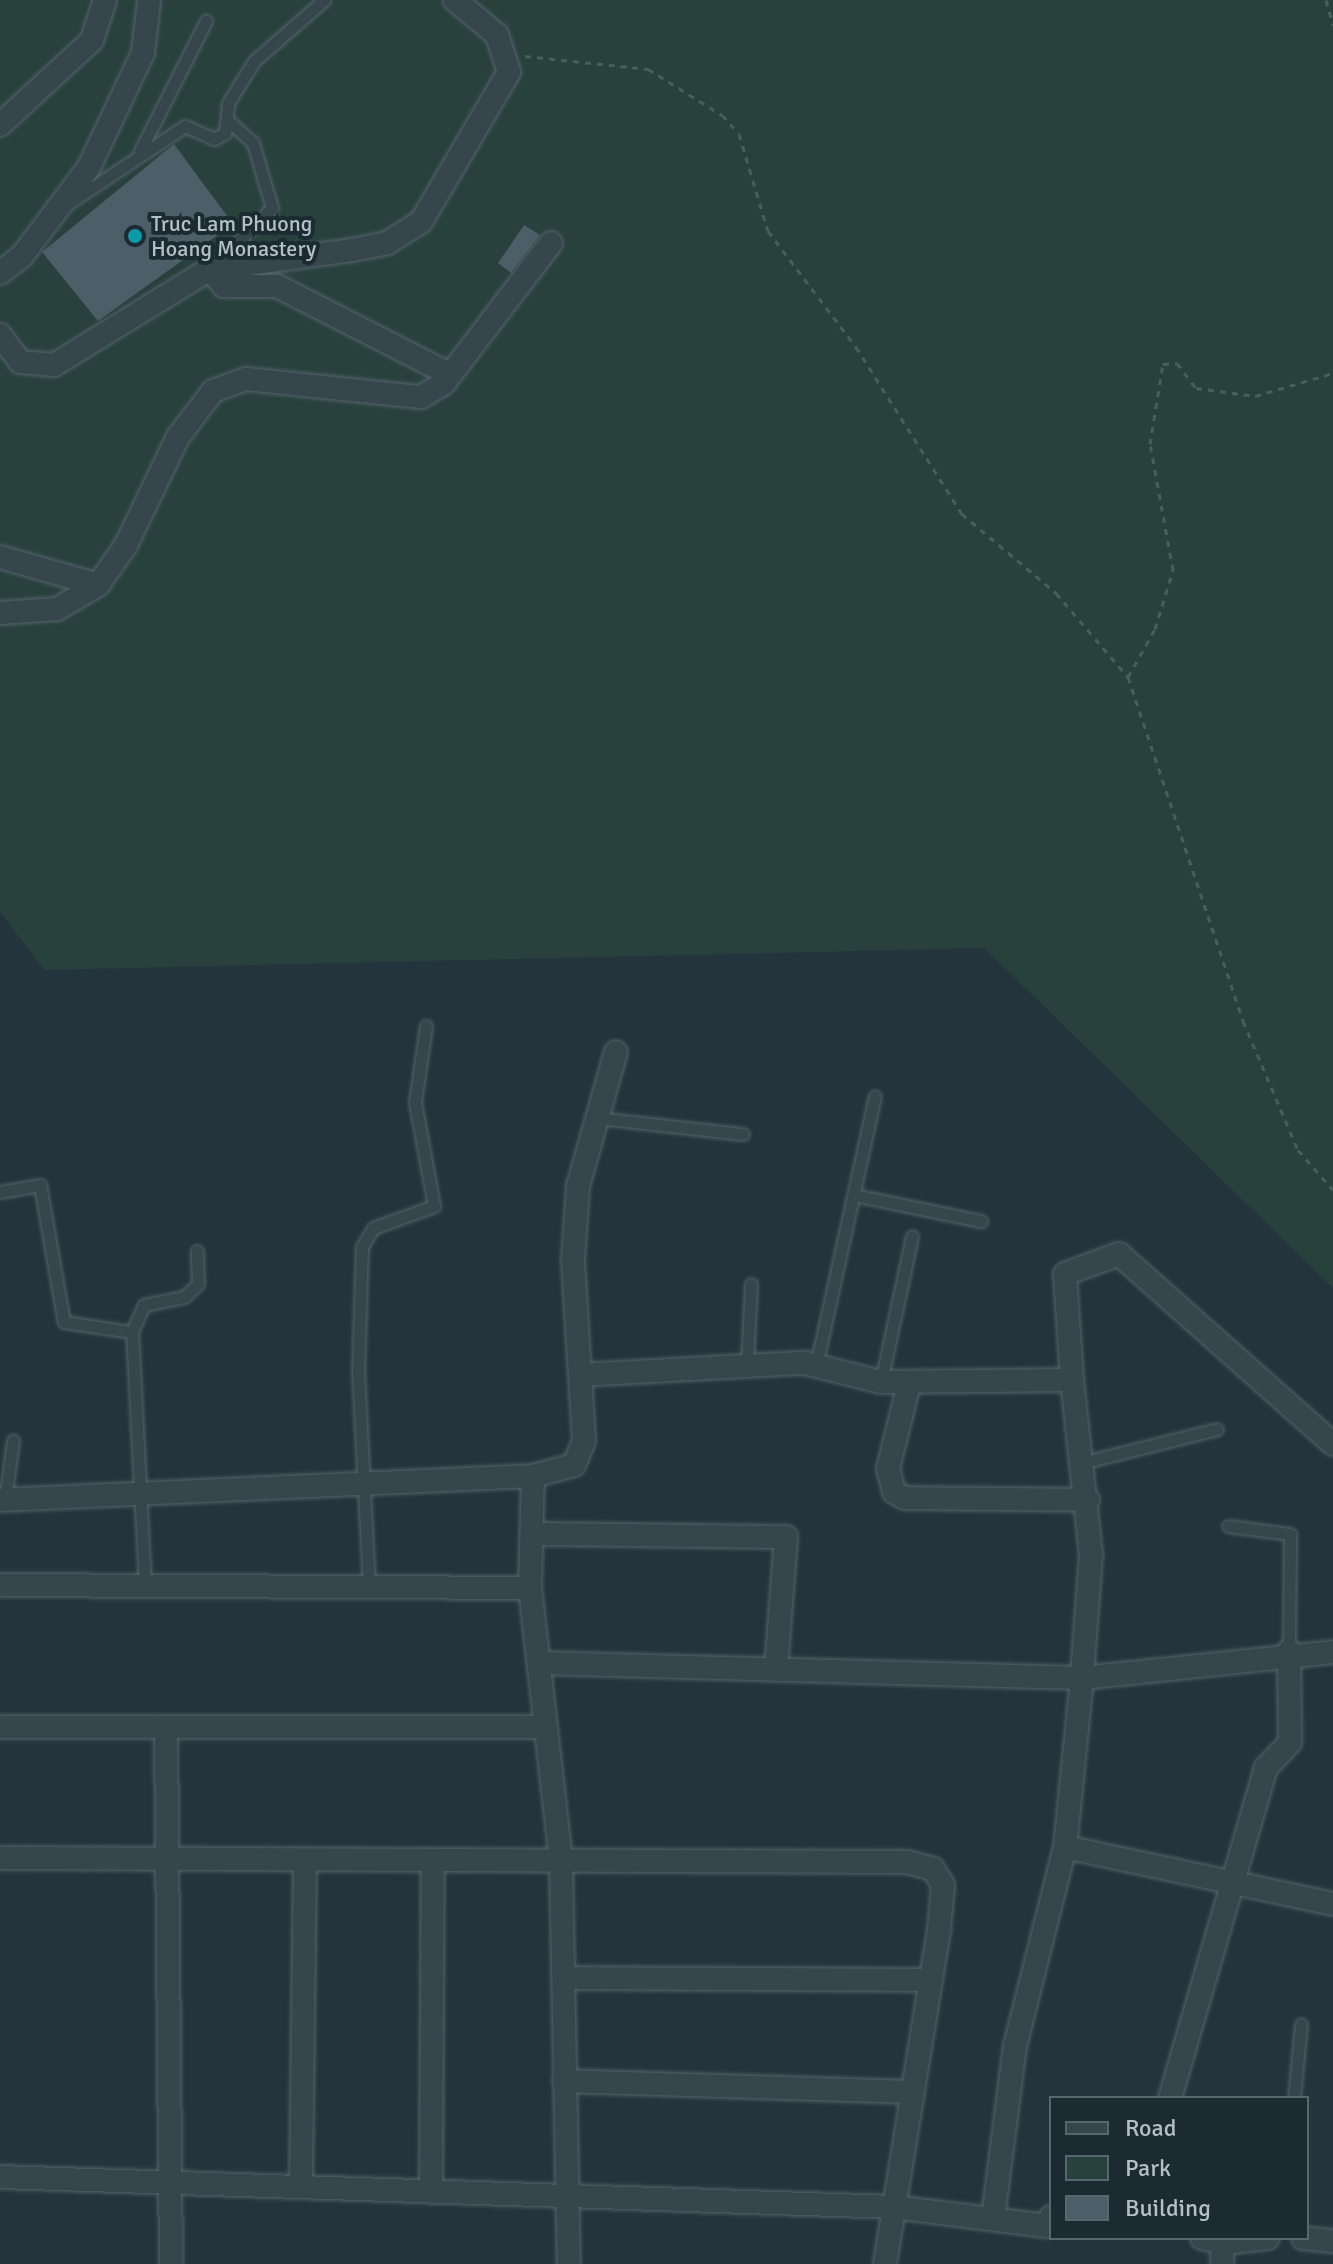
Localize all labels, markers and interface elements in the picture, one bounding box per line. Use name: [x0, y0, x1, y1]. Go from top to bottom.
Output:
place label: Truc Lam Phuong Hoang Monastery: [151, 210, 316, 262]
marker: Truc Lam Phuong Hoang Monastery: [126, 227, 144, 245]
legend: [1049, 2096, 1309, 2240]
text: Road: [1125, 2113, 1176, 2143]
text: Park: [1125, 2153, 1171, 2183]
text: Building: [1125, 2193, 1211, 2223]

